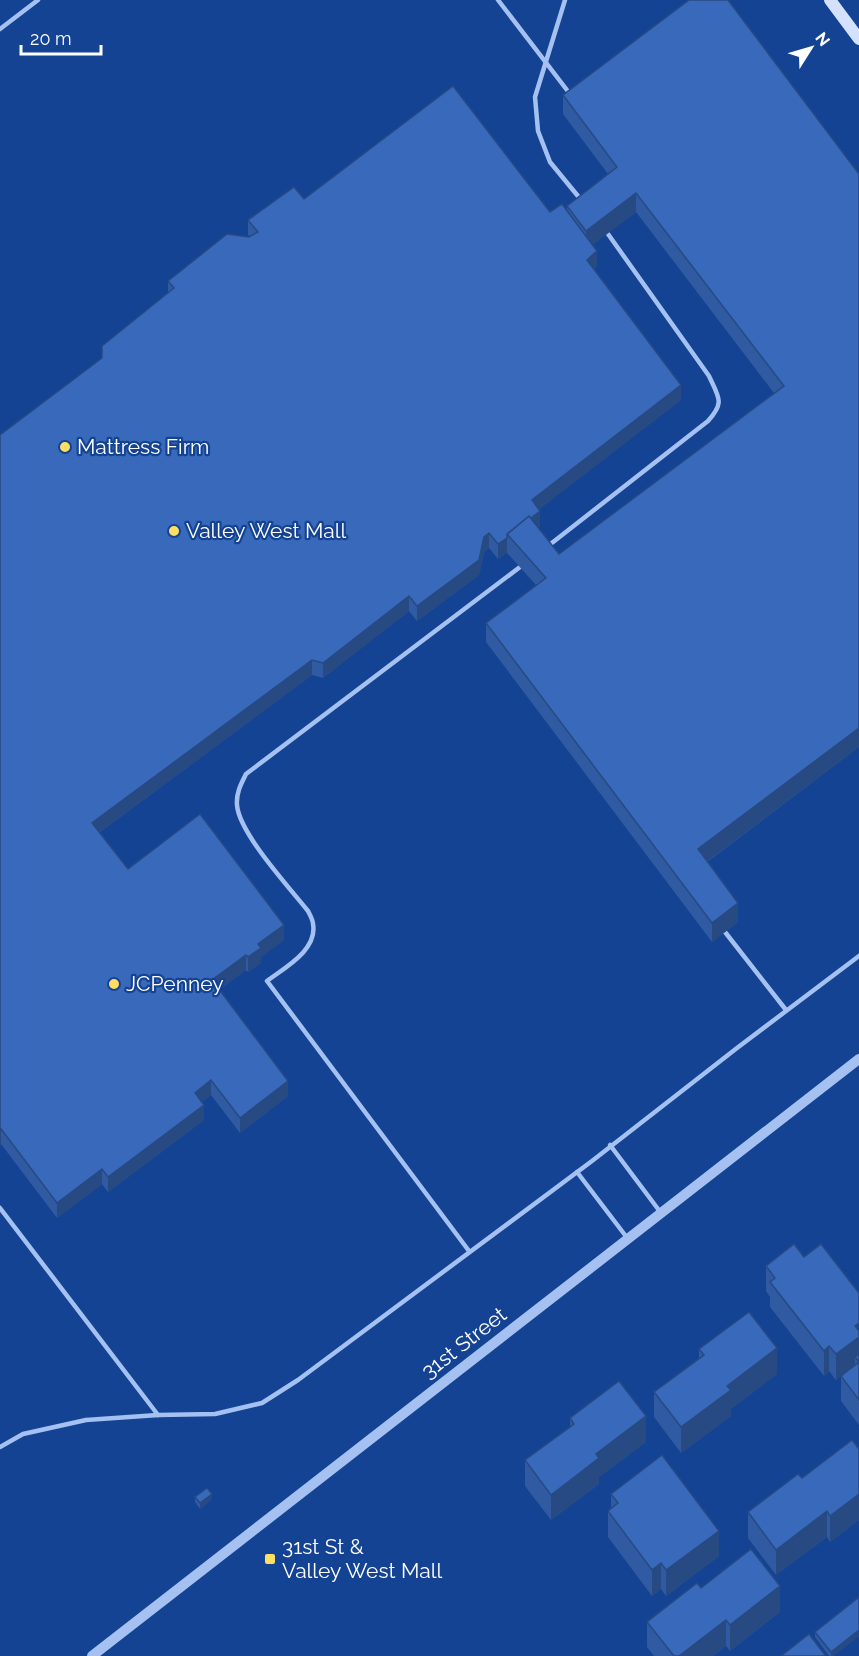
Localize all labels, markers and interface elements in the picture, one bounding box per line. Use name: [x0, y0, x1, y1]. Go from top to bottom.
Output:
scale bar: [21, 18, 100, 56]
north arrow: [781, 18, 841, 78]
text: 20 m: [30, 28, 72, 49]
text: N: [811, 29, 834, 50]
place label: Mattress Firm: [77, 434, 209, 459]
marker: Mattress Firm: [58, 440, 72, 454]
place label: Valley West Mall: [186, 518, 346, 543]
marker: Valley West Mall: [167, 524, 181, 538]
place label: JCPenney: [126, 971, 224, 996]
marker: JCPenney: [107, 977, 121, 991]
street label: 31st Street: [416, 1302, 511, 1384]
place label: 31st St & Valley West Mall: [282, 1534, 442, 1583]
marker: 31st St & Valley West Mall: [263, 1552, 277, 1566]

